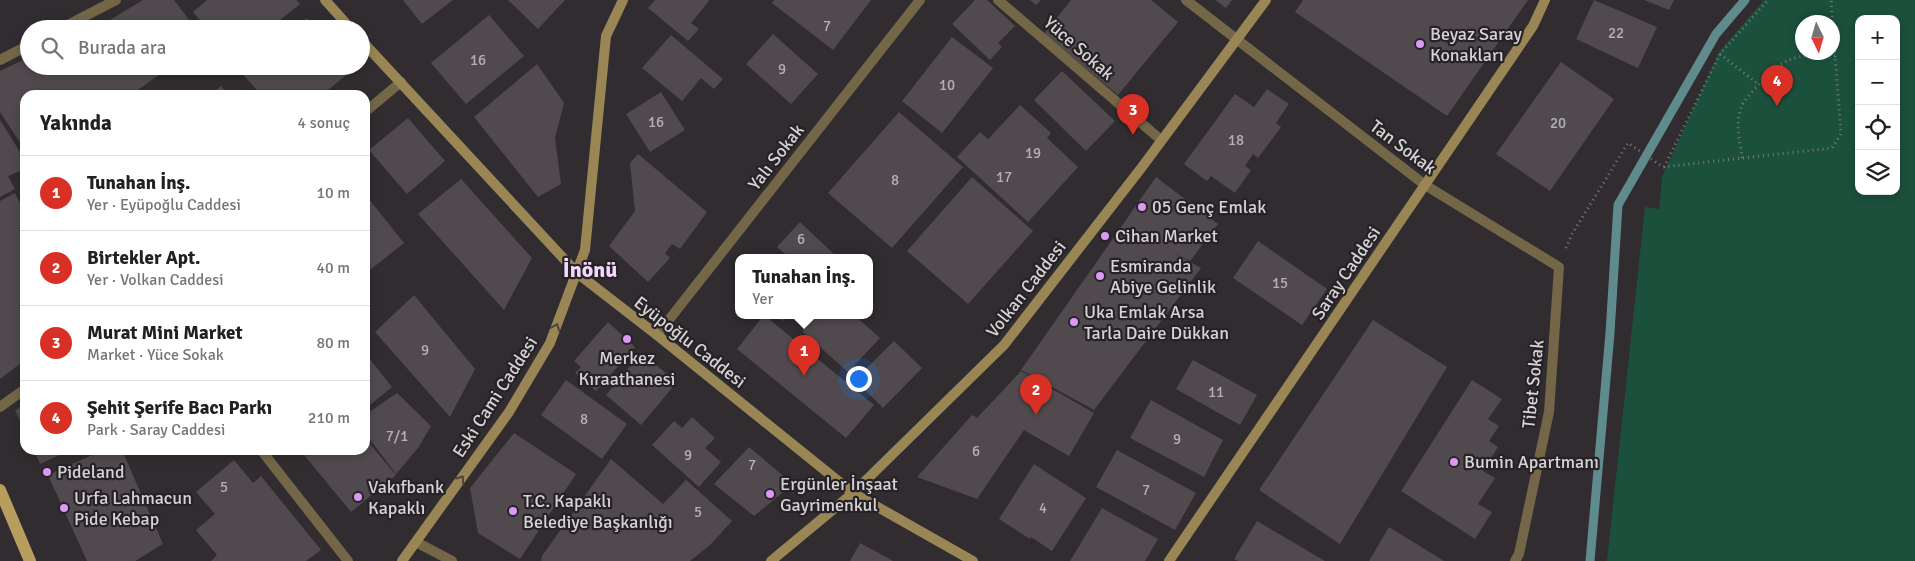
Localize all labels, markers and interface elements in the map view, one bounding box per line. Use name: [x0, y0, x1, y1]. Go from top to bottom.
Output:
street label: Yüce Sokak: [1039, 11, 1119, 85]
north arrow: [1795, 15, 1840, 60]
map controls: [1855, 15, 1900, 195]
button: +: [1855, 15, 1900, 60]
house number: 7: [823, 17, 831, 35]
search box: [20, 20, 370, 75]
place label: Beyaz Saray Konakları: [1430, 23, 1523, 66]
house number: 22: [1608, 24, 1624, 42]
icon: search: [38, 34, 66, 62]
text: Burada ara: [78, 36, 166, 60]
marker: Beyaz Saray Konakları: [1414, 38, 1426, 50]
house number: 16: [470, 51, 486, 69]
house number: 9: [778, 60, 786, 78]
button: −: [1855, 60, 1900, 105]
pin: 4: [1761, 65, 1793, 106]
house number: 10: [939, 76, 955, 94]
pin: 3: [1117, 94, 1149, 135]
button: locate: [1855, 105, 1900, 150]
text: Yakında: [40, 110, 112, 136]
text: 4 sonuç: [298, 113, 350, 133]
house number: 16: [648, 113, 664, 131]
house number: 20: [1550, 114, 1566, 132]
street label: Tan Sokak: [1366, 115, 1440, 179]
street label: Yalı Sokak: [743, 120, 809, 194]
house number: 18: [1228, 131, 1244, 149]
house number: 19: [1025, 144, 1041, 162]
button: layers: [1855, 150, 1900, 195]
house number: 17: [996, 168, 1012, 186]
text: Tunahan İnş.: [87, 171, 190, 195]
house number: 8: [891, 171, 899, 189]
text: 1: [52, 183, 60, 203]
text: 10 m: [316, 183, 350, 203]
text: Yer · Eyüpoğlu Caddesi: [87, 195, 241, 215]
place label: 05 Genç Emlak: [1152, 196, 1266, 218]
marker: 05 Genç Emlak: [1136, 201, 1148, 213]
street label: Saray Caddesi: [1307, 222, 1385, 324]
place label: Cihan Market: [1115, 225, 1218, 247]
house number: 6: [797, 230, 805, 248]
marker: Cihan Market: [1099, 230, 1111, 242]
street label: Volkan Caddesi: [981, 236, 1071, 342]
text: Birtekler Apt.: [87, 246, 201, 270]
popup: [735, 254, 873, 319]
place label: Esmiranda Abiye Gelinlik: [1110, 255, 1216, 298]
district label: İnönü: [563, 256, 617, 283]
text: 2: [52, 258, 60, 278]
text: 40 m: [316, 258, 350, 278]
text: Tunahan İnş.: [752, 265, 856, 289]
text: Yer · Volkan Caddesi: [87, 270, 224, 290]
marker: Esmiranda Abiye Gelinlik: [1094, 270, 1106, 282]
house number: 15: [1272, 274, 1288, 292]
text: Yer: [752, 289, 773, 309]
street label: Eyüpoğlu Caddesi: [630, 291, 750, 393]
place label: Uka Emlak Arsa Tarla Daire Dükkan: [1084, 301, 1229, 344]
marker: Uka Emlak Arsa Tarla Daire Dükkan: [1068, 316, 1080, 328]
text: Murat Mini Market: [87, 321, 243, 345]
one-way arrow: [550, 323, 560, 332]
street label: Eski Cami Caddesi: [448, 332, 542, 462]
text: 3: [52, 333, 60, 353]
text: 80 m: [316, 333, 350, 353]
marker: Merkez Kıraathanesi: [621, 333, 633, 345]
pin: 1: [788, 335, 820, 376]
street label: Tibet Sokak: [1517, 339, 1549, 429]
house number: 9: [421, 341, 429, 359]
text: Market · Yüce Sokak: [87, 345, 224, 365]
place label: Merkez Kıraathanesi: [578, 347, 676, 390]
your location: [846, 366, 872, 392]
pin: 2: [1020, 374, 1052, 415]
house number: 11: [1208, 383, 1224, 401]
text: Şehit Şerife Bacı Parkı: [87, 396, 272, 420]
text: 4: [52, 408, 60, 428]
text: 210 m: [308, 408, 350, 428]
house number: 8: [580, 410, 588, 428]
text: Park · Saray Caddesi: [87, 420, 225, 440]
house number: 7/1: [386, 427, 408, 445]
house number: 9: [1173, 430, 1181, 448]
house number: 6: [972, 442, 980, 460]
house number: 9: [684, 446, 692, 464]
place label: Bumin Apartmanı: [1464, 451, 1599, 473]
house number: 7: [748, 456, 756, 474]
marker: Bumin Apartmanı: [1448, 456, 1460, 468]
place label: Pideland: [57, 461, 124, 483]
marker: Pideland: [41, 466, 53, 478]
place label: Ergünler İnşaat Gayrimenkul: [780, 473, 898, 516]
one-way arrow: [455, 475, 464, 485]
place label: Vakıfbank Kapaklı: [368, 476, 444, 519]
house number: 5: [220, 478, 228, 496]
house number: 7: [1142, 481, 1150, 499]
place label: Urfa Lahmacun Pide Kebap: [74, 487, 192, 530]
marker: Ergünler İnşaat Gayrimenkul: [764, 488, 776, 500]
place label: T.C. Kapaklı Belediye Başkanlığı: [523, 490, 673, 533]
marker: Vakıfbank Kapaklı: [352, 491, 364, 503]
house number: 4: [1039, 499, 1047, 517]
marker: Urfa Lahmacun Pide Kebap: [58, 502, 70, 514]
house number: 5: [694, 503, 702, 521]
marker: T.C. Kapaklı Belediye Başkanlığı: [507, 505, 519, 517]

